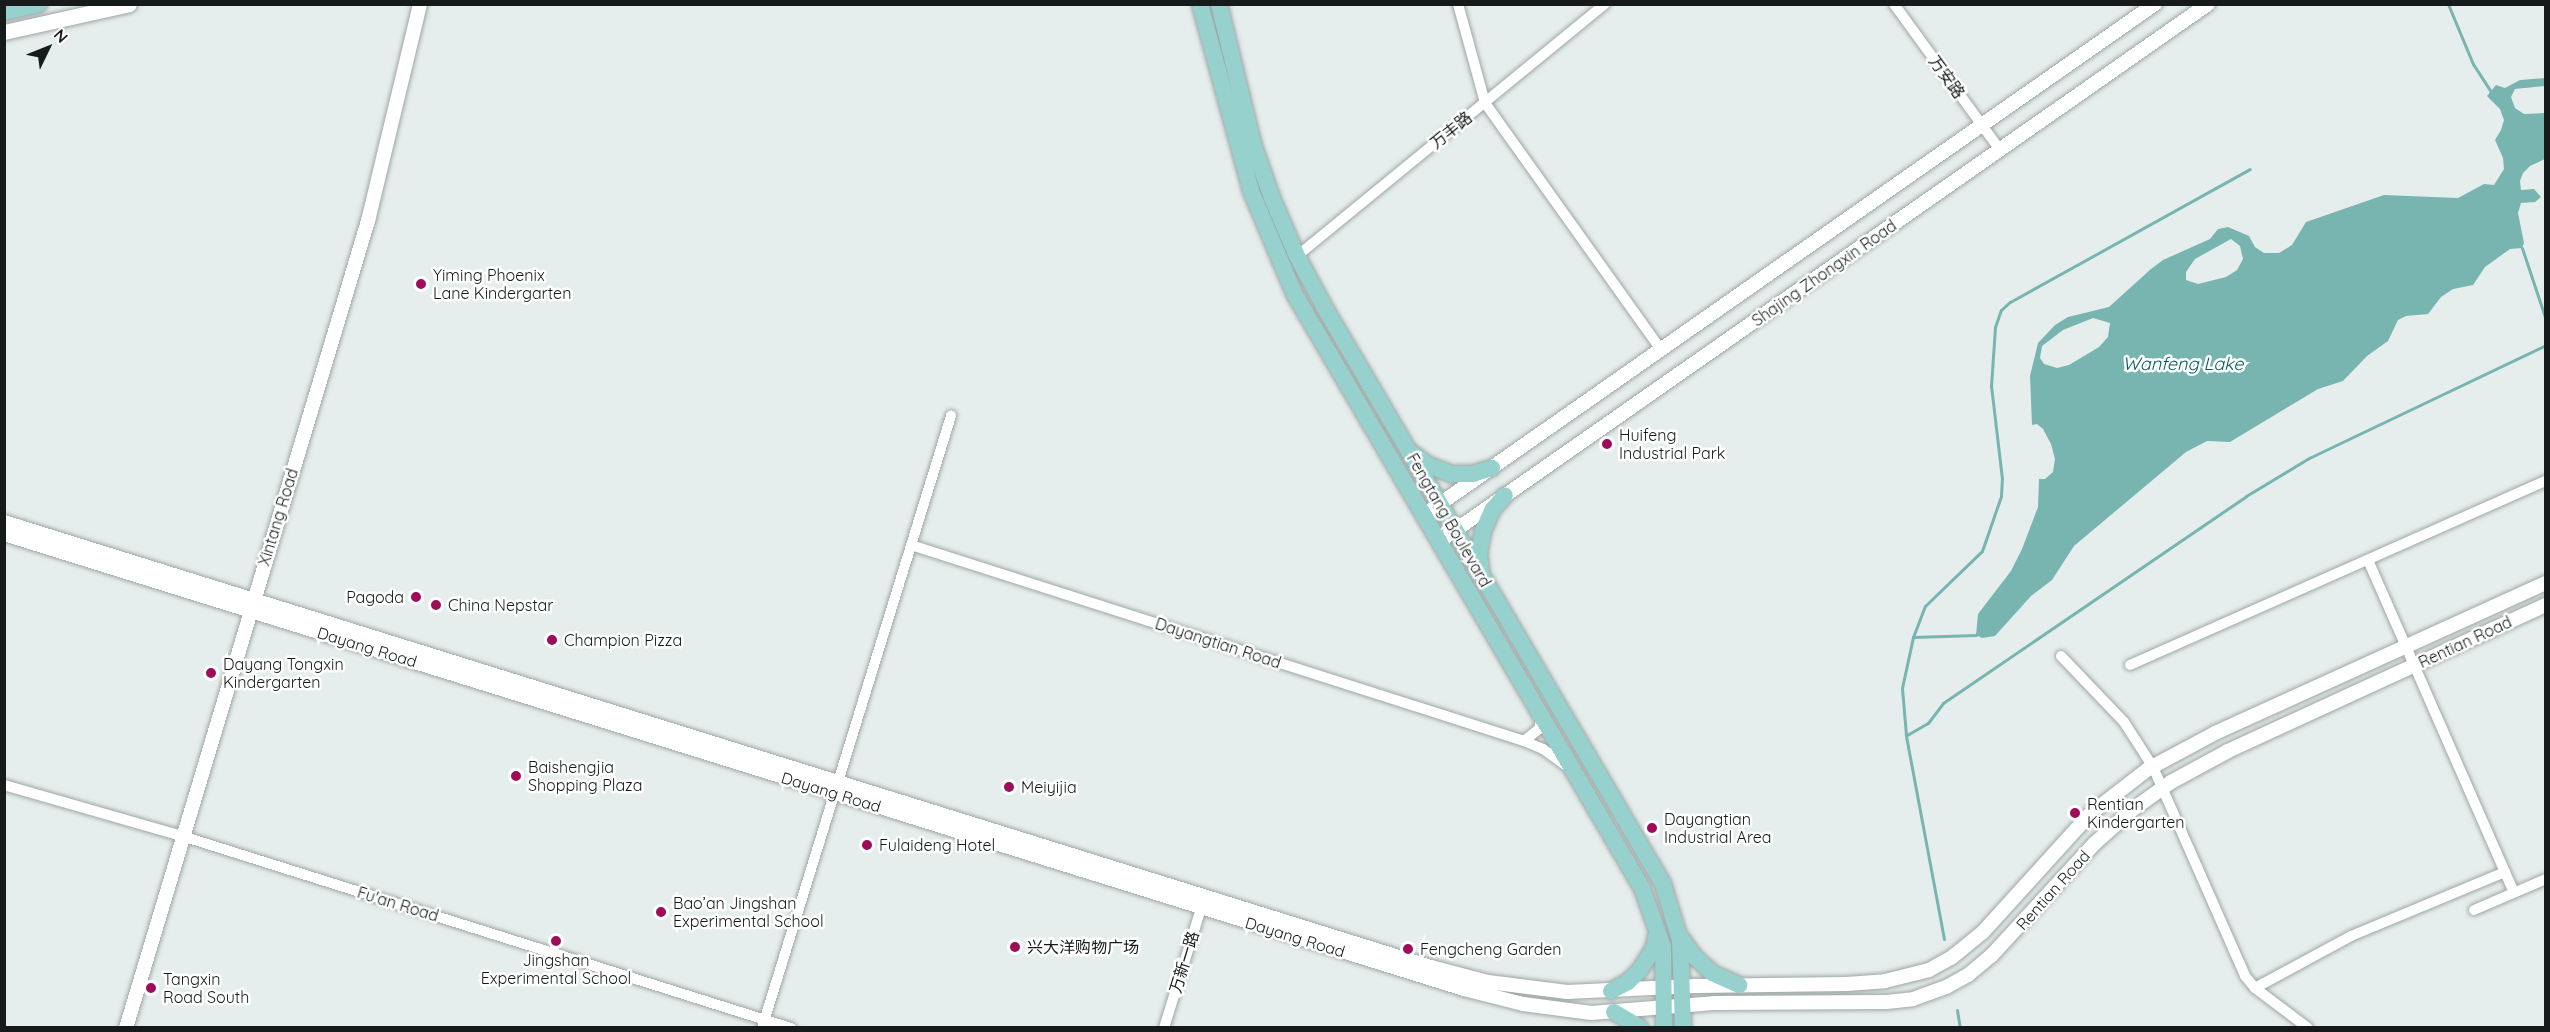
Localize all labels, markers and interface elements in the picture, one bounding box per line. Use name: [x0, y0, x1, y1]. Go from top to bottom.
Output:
north arrow: [18, 18, 78, 78]
text: N: [50, 25, 72, 47]
street label: 万安路: [1925, 52, 1969, 102]
street label: 万丰路: [1426, 107, 1476, 153]
street label: Shajing Zhongxin Road: [1748, 216, 1900, 330]
place label: Yiming Phoenix Lane Kindergarten: [433, 265, 571, 303]
marker: Yiming Phoenix Lane Kindergarten: [414, 277, 428, 291]
water label: Wanfeng Lake: [2123, 353, 2243, 375]
place label: Huifeng Industrial Park: [1619, 425, 1725, 463]
marker: Huifeng Industrial Park: [1600, 437, 1614, 451]
street label: Fengtang Boulevard: [1403, 450, 1495, 590]
street label: Xintang Road: [254, 466, 302, 568]
place label: Pagoda: [346, 587, 404, 607]
marker: Pagoda: [409, 590, 423, 604]
place label: China Nepstar: [448, 595, 553, 615]
marker: China Nepstar: [429, 598, 443, 612]
street label: Rentian Road: [2415, 612, 2515, 672]
street label: Dayangtian Road: [1153, 614, 1283, 672]
street label: Dayang Road: [315, 623, 419, 671]
place label: Champion Pizza: [564, 630, 682, 650]
marker: Champion Pizza: [545, 633, 559, 647]
place label: Dayang Tongxin Kindergarten: [223, 654, 344, 692]
marker: Dayang Tongxin Kindergarten: [204, 666, 218, 680]
place label: Baishengjia Shopping Plaza: [528, 757, 642, 795]
street label: Dayang Road: [779, 768, 883, 816]
marker: Baishengjia Shopping Plaza: [509, 769, 523, 783]
place label: Meiyijia: [1021, 777, 1077, 797]
marker: Meiyijia: [1002, 780, 1016, 794]
place label: Rentian Kindergarten: [2087, 794, 2185, 832]
marker: Rentian Kindergarten: [2068, 806, 2082, 820]
place label: Dayangtian Industrial Area: [1664, 809, 1772, 847]
marker: Dayangtian Industrial Area: [1645, 821, 1659, 835]
place label: Fulaideng Hotel: [879, 835, 995, 855]
marker: Fulaideng Hotel: [860, 838, 874, 852]
street label: Rentian Road: [2012, 846, 2094, 934]
street label: Fu'an Road: [355, 883, 441, 925]
place label: Bao’an Jingshan Experimental School: [673, 893, 824, 931]
marker: Bao’an Jingshan Experimental School: [654, 905, 668, 919]
street label: Dayang Road: [1243, 913, 1347, 961]
street label: 万新一路: [1165, 929, 1203, 995]
marker: Jingshan Experimental School: [549, 934, 563, 948]
place label: 兴大洋购物广场: [1027, 937, 1139, 957]
place label: Fengcheng Garden: [1420, 939, 1562, 959]
marker: 兴大洋购物广场: [1008, 940, 1022, 954]
marker: Fengcheng Garden: [1401, 942, 1415, 956]
place label: Jingshan Experimental School: [481, 950, 631, 988]
place label: Tangxin Road South: [163, 969, 249, 1007]
marker: Tangxin Road South: [144, 981, 158, 995]

